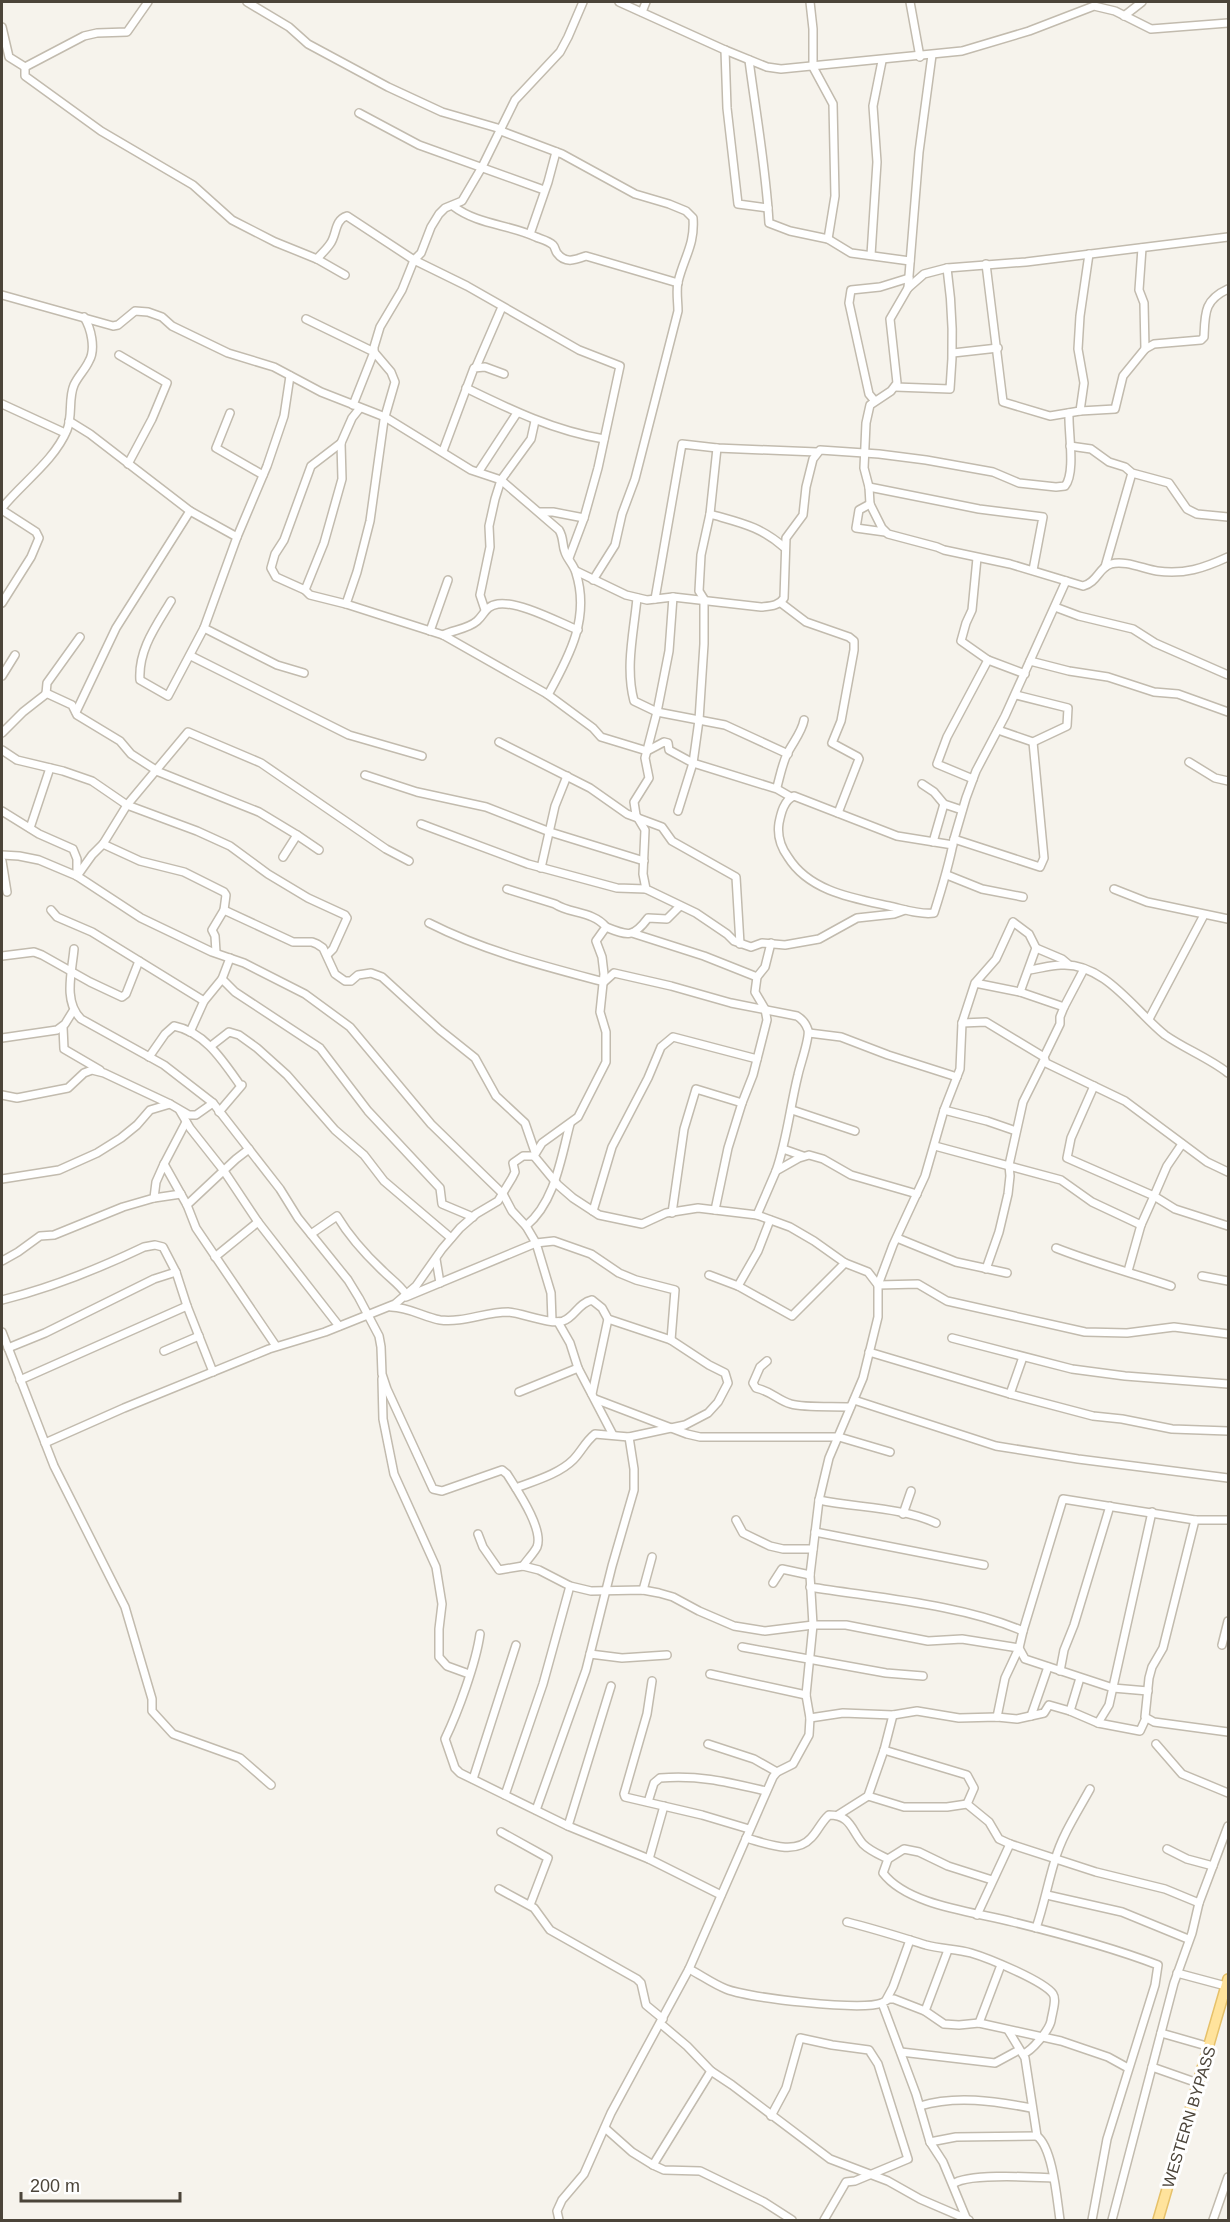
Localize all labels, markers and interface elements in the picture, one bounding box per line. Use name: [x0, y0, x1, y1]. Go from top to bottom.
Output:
street label: WESTERN BYPASS: [1159, 2044, 1219, 2190]
scale bar: [21, 2165, 180, 2203]
text: 200 m: [30, 2176, 80, 2196]

